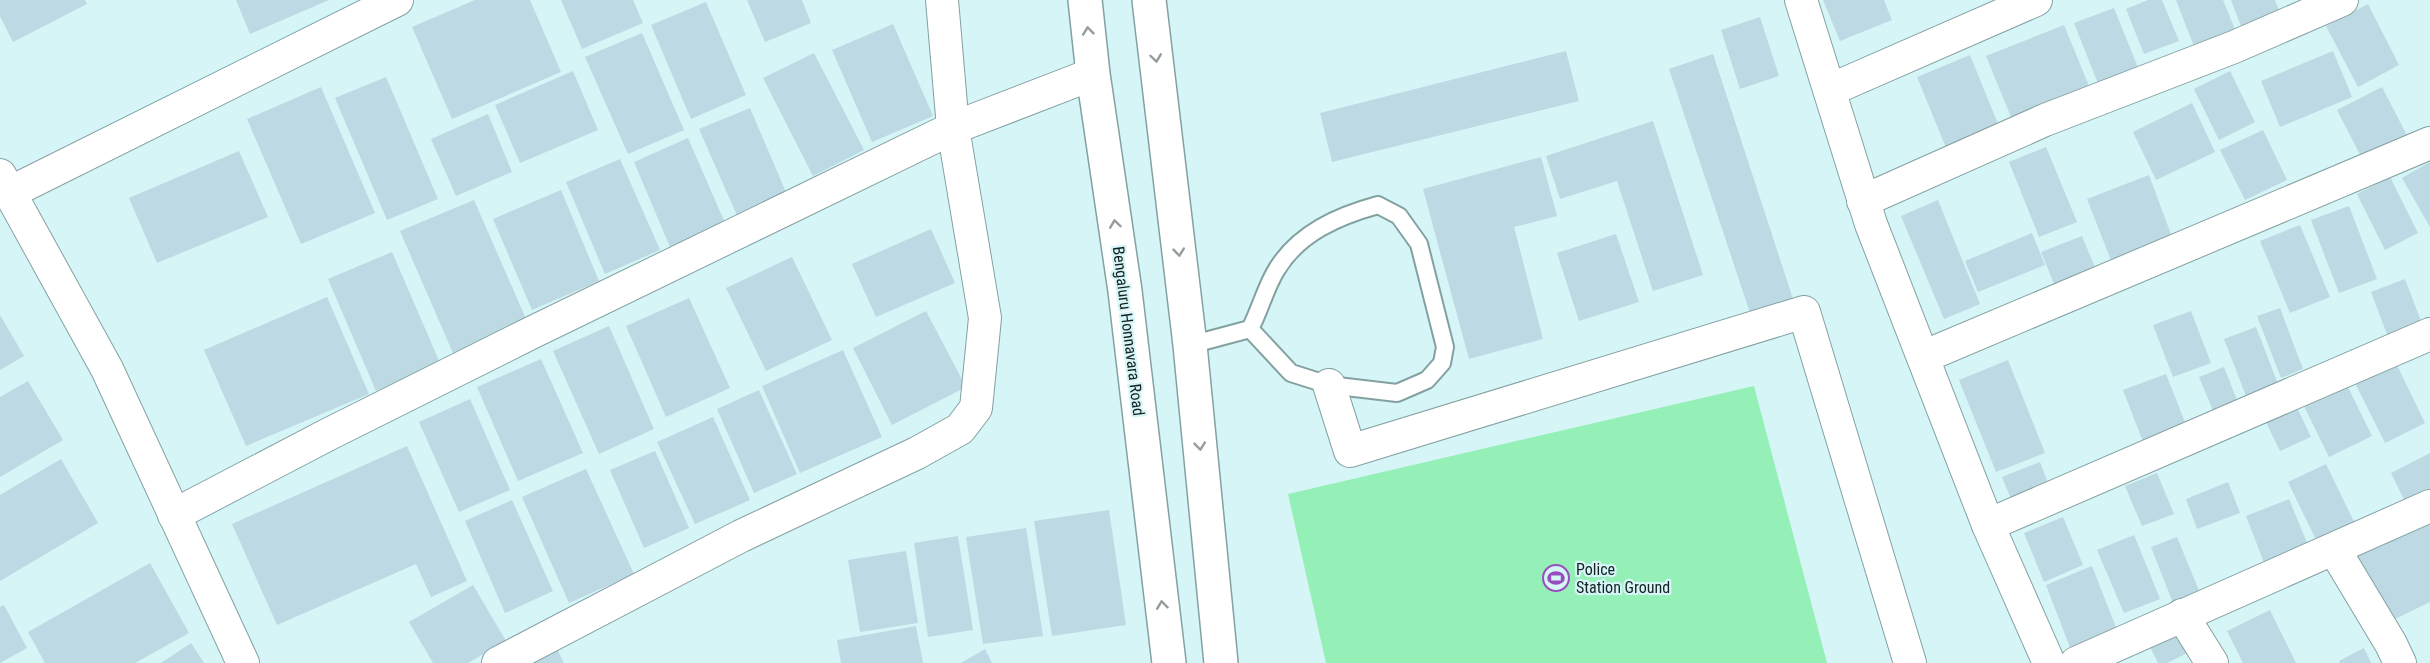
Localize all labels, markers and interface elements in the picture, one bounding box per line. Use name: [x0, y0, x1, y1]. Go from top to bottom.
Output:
one-way arrow: [1082, 26, 1095, 35]
one-way arrow: [1150, 53, 1162, 63]
one-way arrow: [1109, 219, 1121, 228]
street label: Bengaluru Honnavara Road: [1109, 245, 1148, 417]
one-way arrow: [1173, 247, 1185, 256]
one-way arrow: [1193, 441, 1206, 450]
place label: Police Station Ground: [1576, 560, 1670, 597]
sports icon: Police Station Ground: [1541, 563, 1571, 593]
one-way arrow: [1156, 600, 1169, 609]

